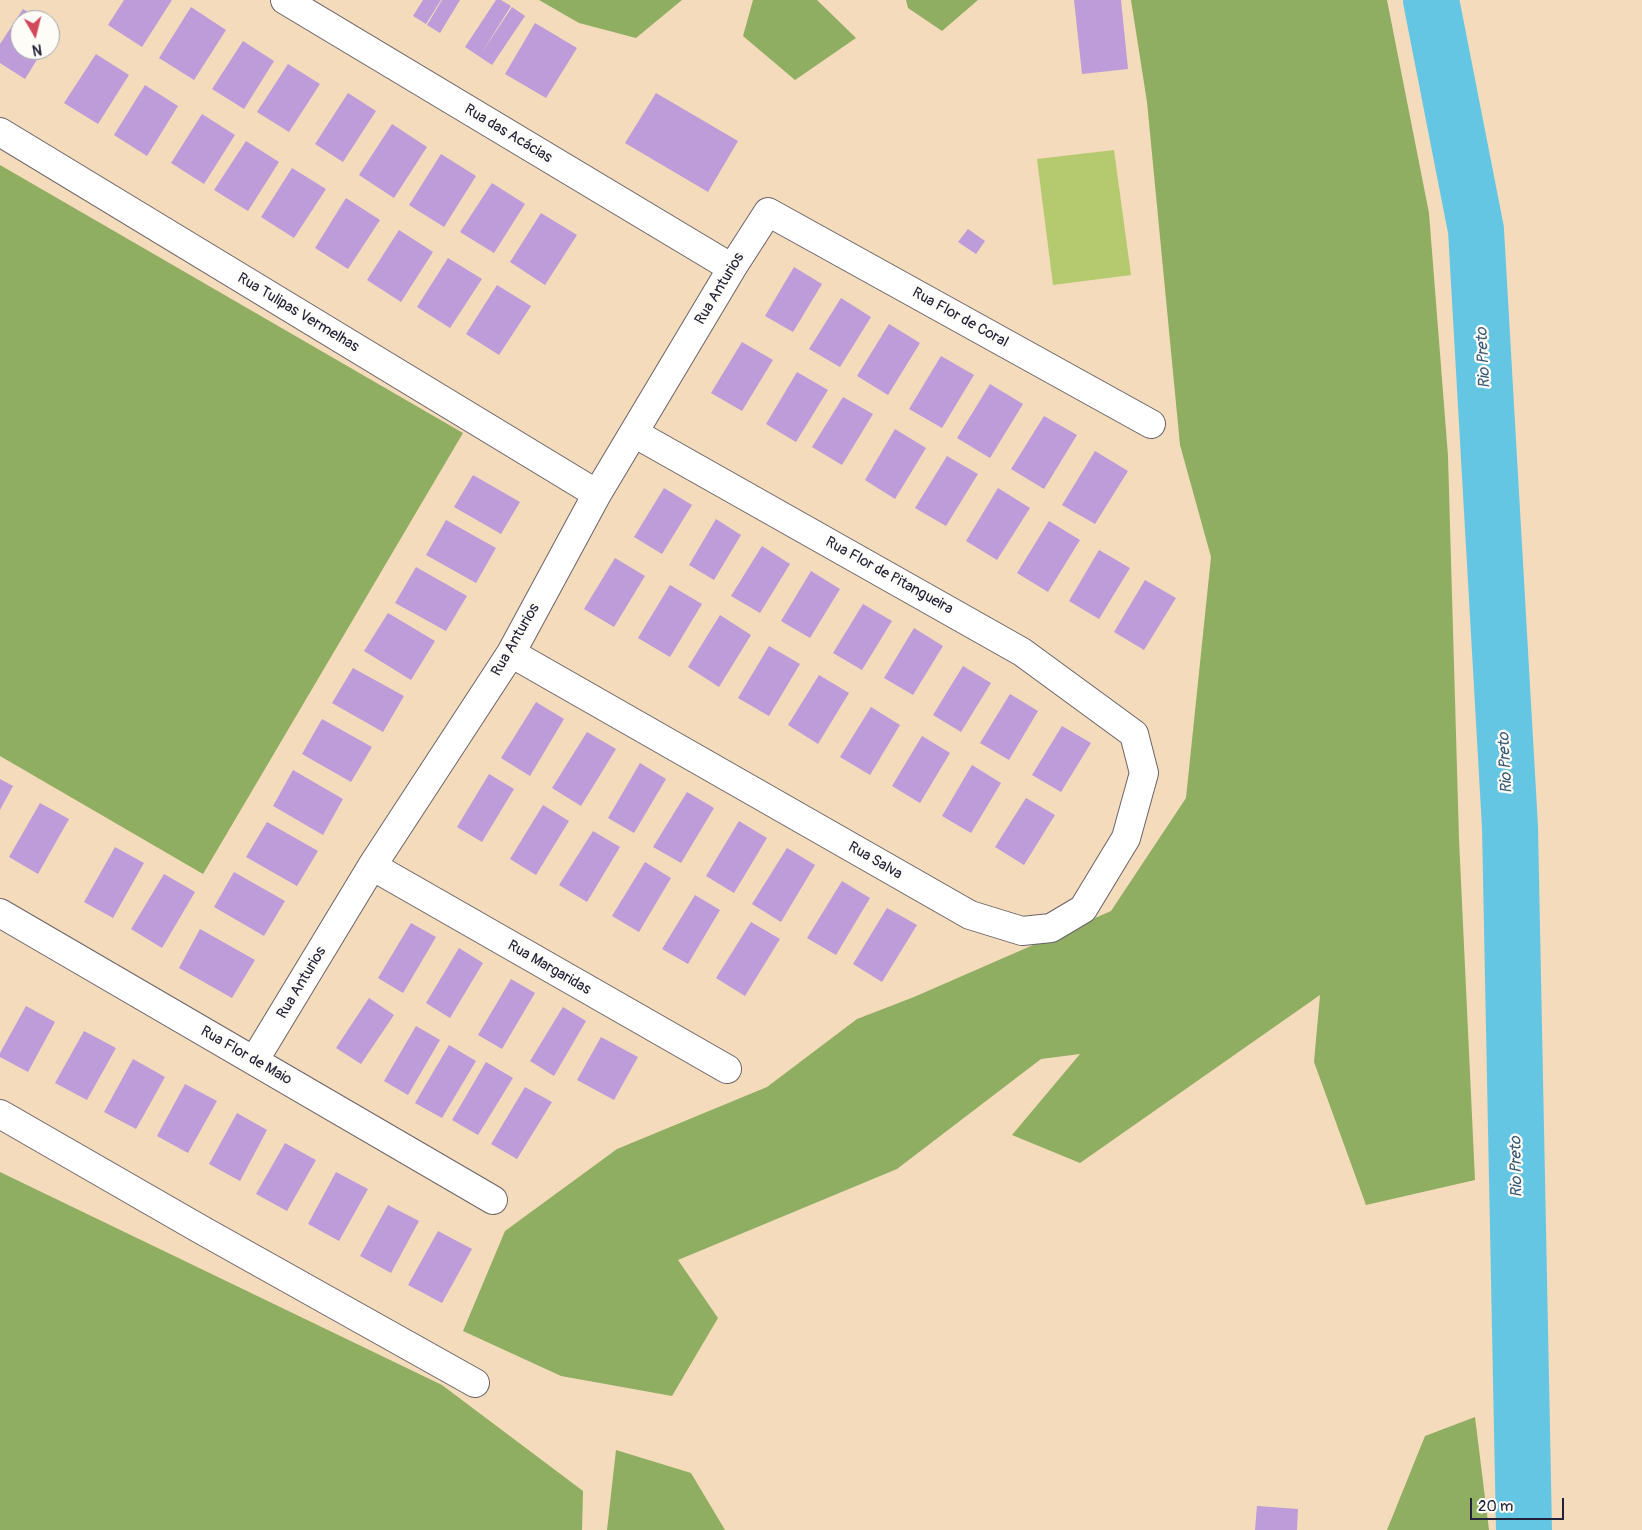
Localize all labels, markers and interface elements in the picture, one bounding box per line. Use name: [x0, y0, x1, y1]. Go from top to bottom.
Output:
north arrow: [10, 10, 60, 60]
text: N: [31, 40, 43, 58]
street label: Rua das Acácias: [461, 101, 555, 167]
street label: Rua Anturios: [691, 250, 749, 328]
street label: Rua Tulipas Vermelhas: [234, 270, 362, 356]
street label: Rua Flor de Coral: [909, 284, 1011, 352]
water label: Rio Preto: [1473, 327, 1495, 389]
street label: Rua Flor de Pitangueira: [822, 533, 956, 619]
street label: Rua Anturios: [488, 600, 544, 680]
water label: Rio Preto: [1495, 732, 1517, 794]
street label: Rua Salva: [845, 838, 905, 884]
street label: Rua Margaridas: [504, 937, 594, 999]
street label: Rua Anturios: [273, 944, 331, 1022]
street label: Rua Flor de Maio: [197, 1023, 295, 1089]
water label: Rio Preto: [1507, 1136, 1527, 1198]
scale bar: [1472, 1488, 1566, 1520]
text: 20 m: [1478, 1497, 1513, 1516]

